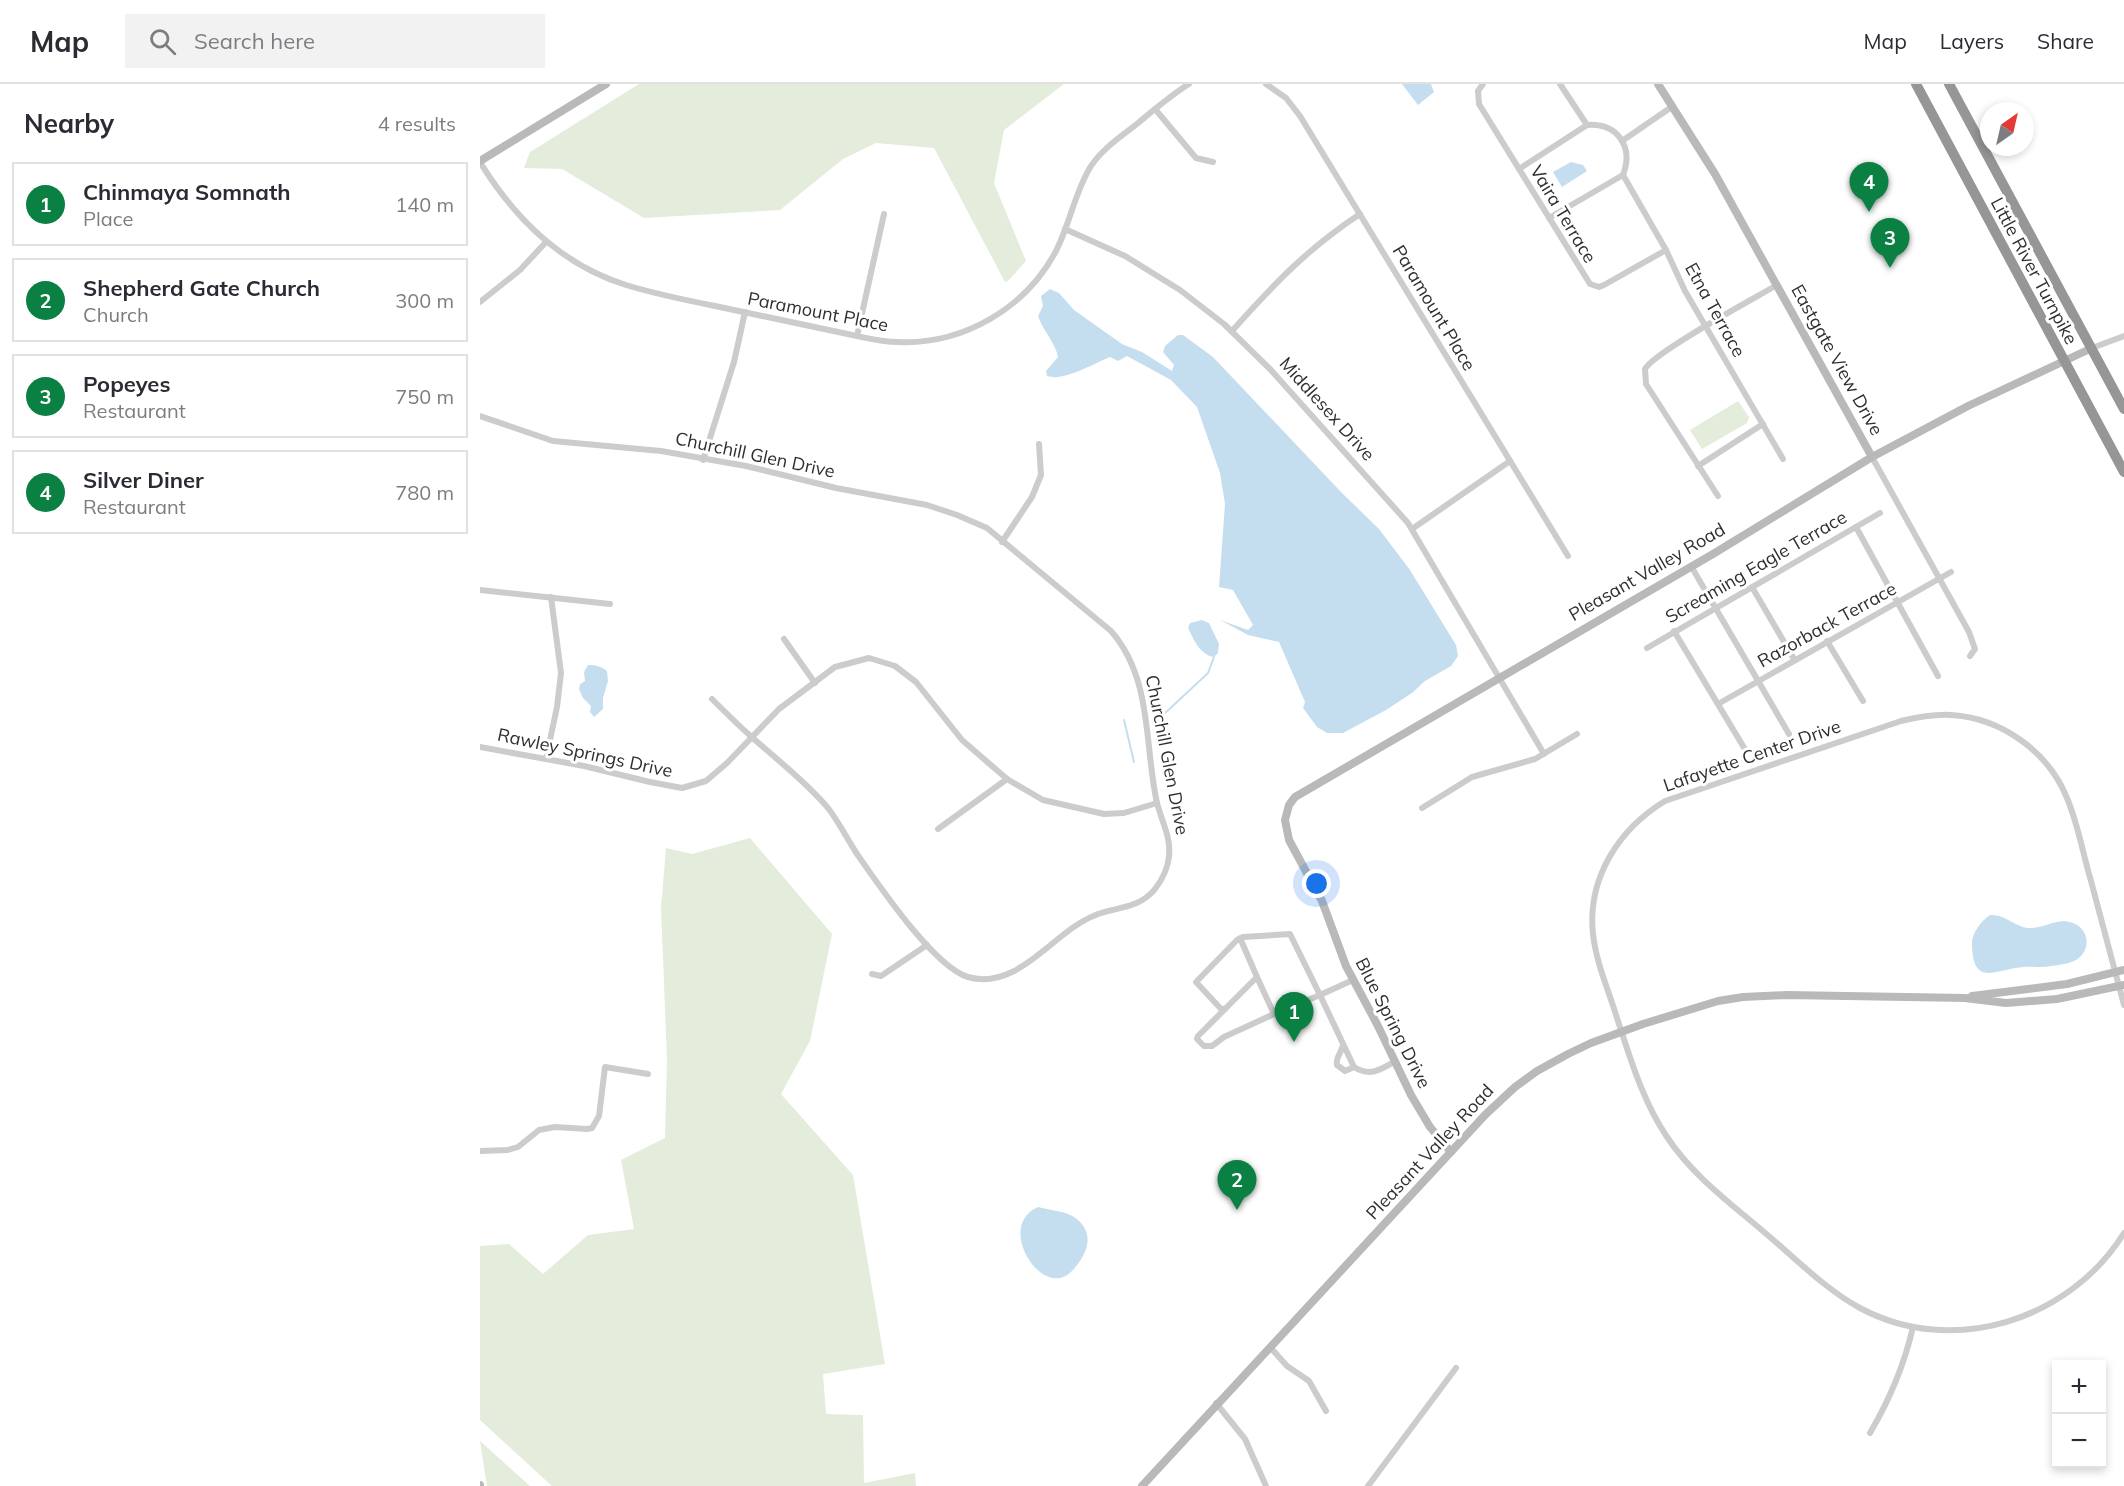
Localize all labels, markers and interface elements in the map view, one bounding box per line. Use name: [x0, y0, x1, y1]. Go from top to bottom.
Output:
search box: [125, 14, 545, 68]
text: Map: [30, 24, 89, 59]
icon: search: [146, 25, 179, 58]
text: Search here: [194, 27, 315, 55]
text: Map: [1864, 28, 1907, 54]
text: Layers: [1940, 28, 2004, 54]
text: Share: [2037, 28, 2094, 54]
north arrow: [1980, 102, 2034, 156]
text: Nearby: [24, 107, 114, 140]
text: 4 results: [378, 111, 456, 136]
street label: Vaira Terrace: [1525, 161, 1602, 267]
pin: 4: [1850, 162, 1888, 212]
text: Chinmaya Somnath: [83, 178, 291, 206]
text: 1: [40, 192, 52, 217]
text: 140 m: [395, 192, 454, 217]
street label: Little River Turnpike: [1986, 193, 2083, 348]
text: Place: [83, 206, 133, 231]
pin: 3: [1870, 218, 1910, 268]
street label: Paramount Place: [1388, 241, 1481, 375]
street label: Etna Terrace: [1680, 259, 1751, 361]
text: Shepherd Gate Church: [83, 274, 320, 302]
street label: Eastgate View Drive: [1786, 280, 1888, 439]
street label: Paramount Place: [746, 287, 890, 336]
text: 2: [40, 288, 52, 313]
text: 300 m: [395, 288, 454, 313]
text: Church: [83, 302, 149, 327]
street label: Middlesex Drive: [1275, 352, 1380, 465]
text: Popeyes: [83, 370, 170, 398]
text: 3: [40, 384, 52, 409]
text: 750 m: [395, 384, 454, 409]
text: Restaurant: [83, 398, 186, 423]
street label: Churchill Glen Drive: [673, 426, 837, 483]
text: Silver Diner: [83, 466, 204, 494]
text: 4: [40, 480, 52, 505]
text: 780 m: [395, 480, 454, 505]
text: Restaurant: [83, 494, 186, 519]
street label: Screaming Eagle Terrace: [1661, 505, 1851, 628]
street label: Pleasant Valley Road: [1564, 517, 1729, 626]
street label: Razorback Terrace: [1753, 577, 1900, 672]
street label: Churchill Glen Drive: [1141, 673, 1194, 837]
street label: Lafayette Center Drive: [1660, 714, 1844, 797]
street label: Rawley Springs Drive: [495, 723, 675, 782]
your location: [1302, 869, 1331, 898]
street label: Blue Spring Drive: [1351, 953, 1436, 1092]
pin: 1: [1274, 992, 1314, 1042]
street label: Pleasant Valley Road: [1361, 1079, 1498, 1224]
pin: 2: [1218, 1160, 1257, 1210]
map controls: [2052, 1360, 2106, 1468]
button: +: [2052, 1360, 2106, 1414]
button: −: [2052, 1414, 2106, 1468]

